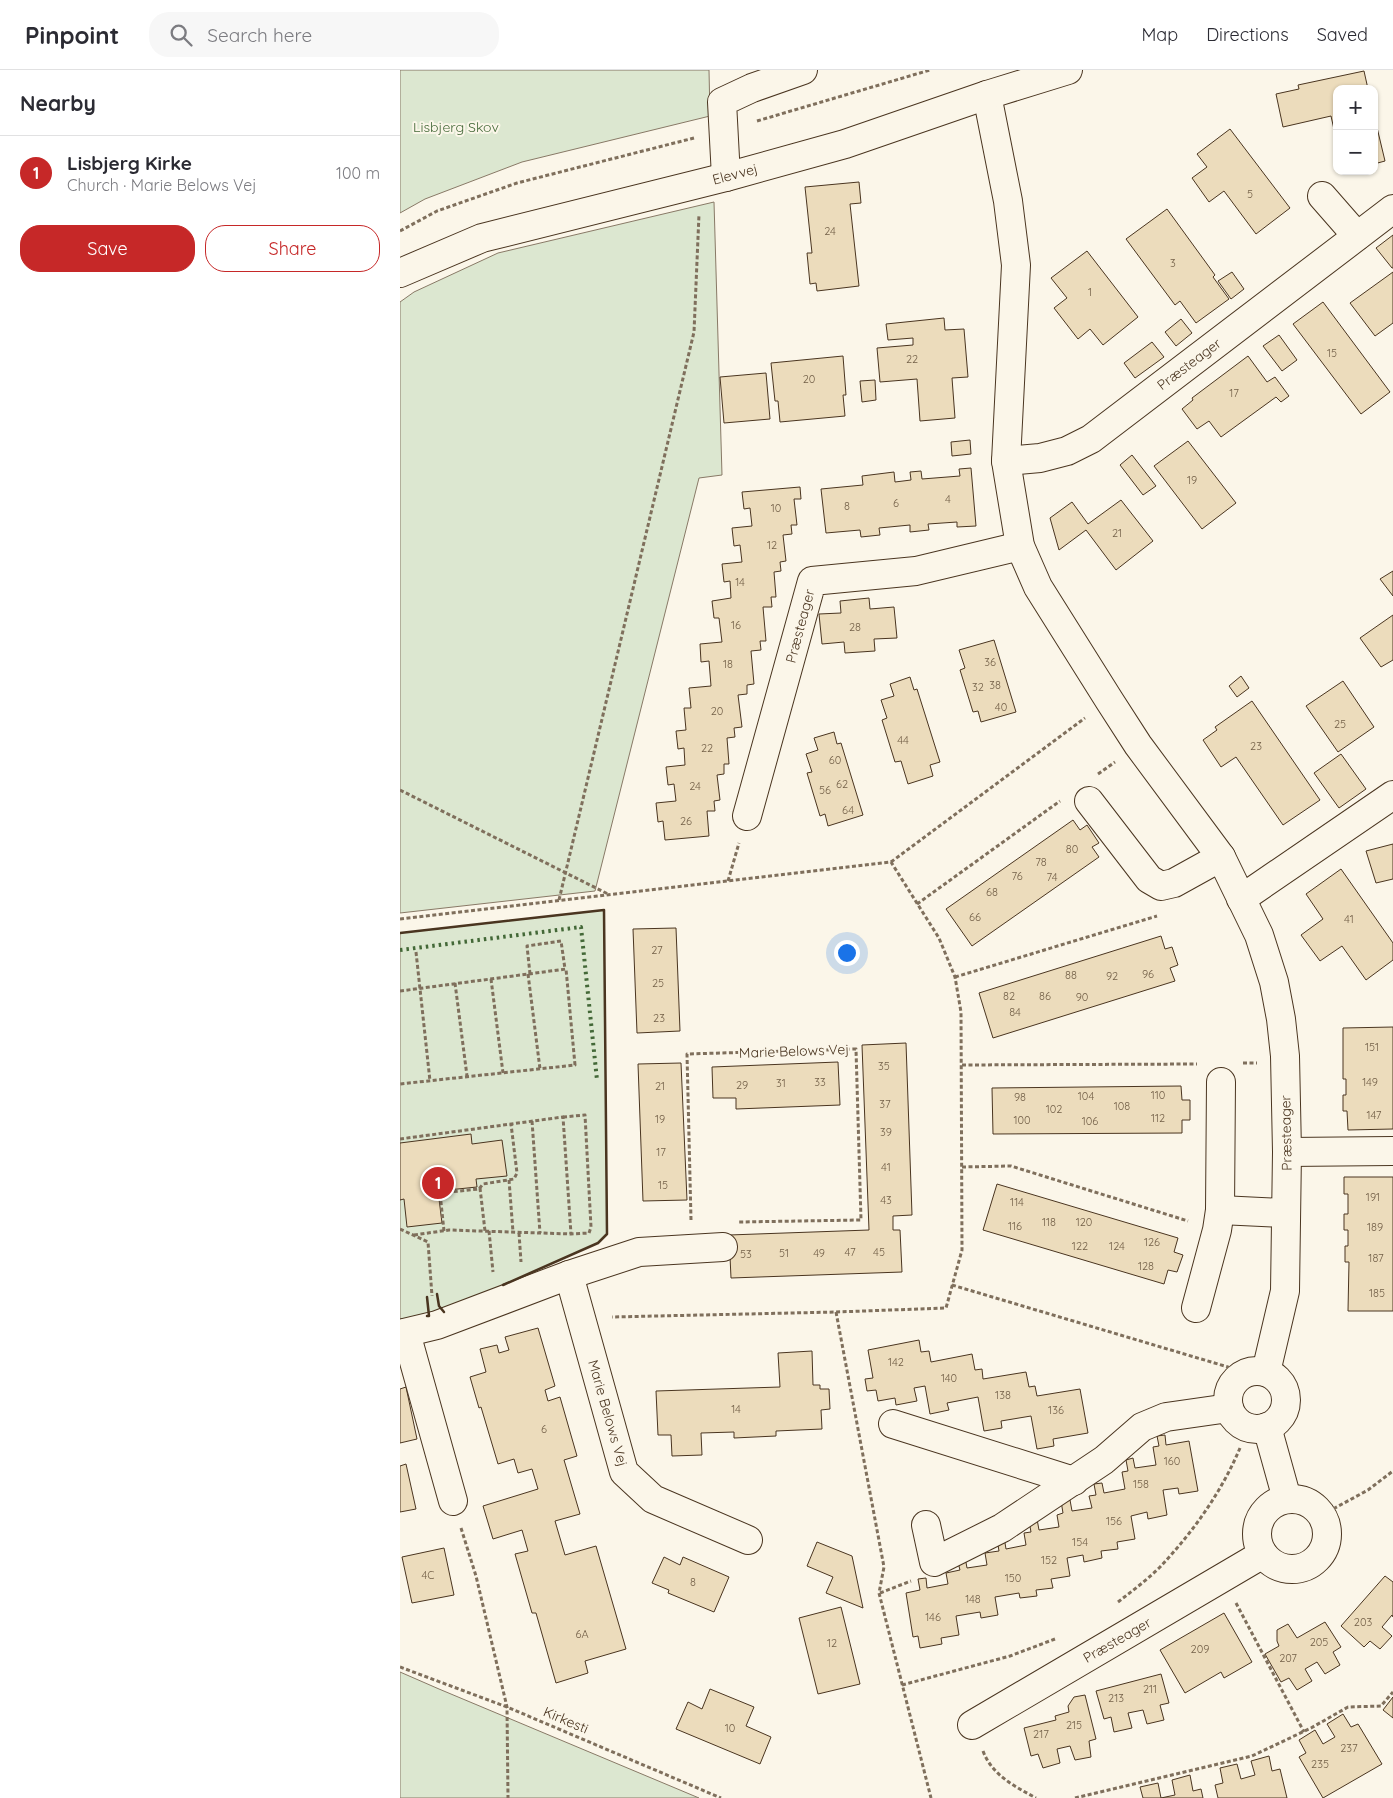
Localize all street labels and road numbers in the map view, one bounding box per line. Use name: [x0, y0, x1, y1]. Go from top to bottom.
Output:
street label: Elevvej: [710, 159, 760, 189]
street label: Præsteager: [1153, 334, 1225, 394]
street label: Præsteager: [781, 586, 819, 665]
street label: Marie Belows Vej: [739, 1040, 849, 1062]
street label: Præsteager: [1276, 1094, 1296, 1171]
street label: Marie Belows Vej: [584, 1358, 632, 1468]
street label: Præsteager: [1080, 1613, 1155, 1667]
street label: Kirkesti: [541, 1702, 591, 1738]

